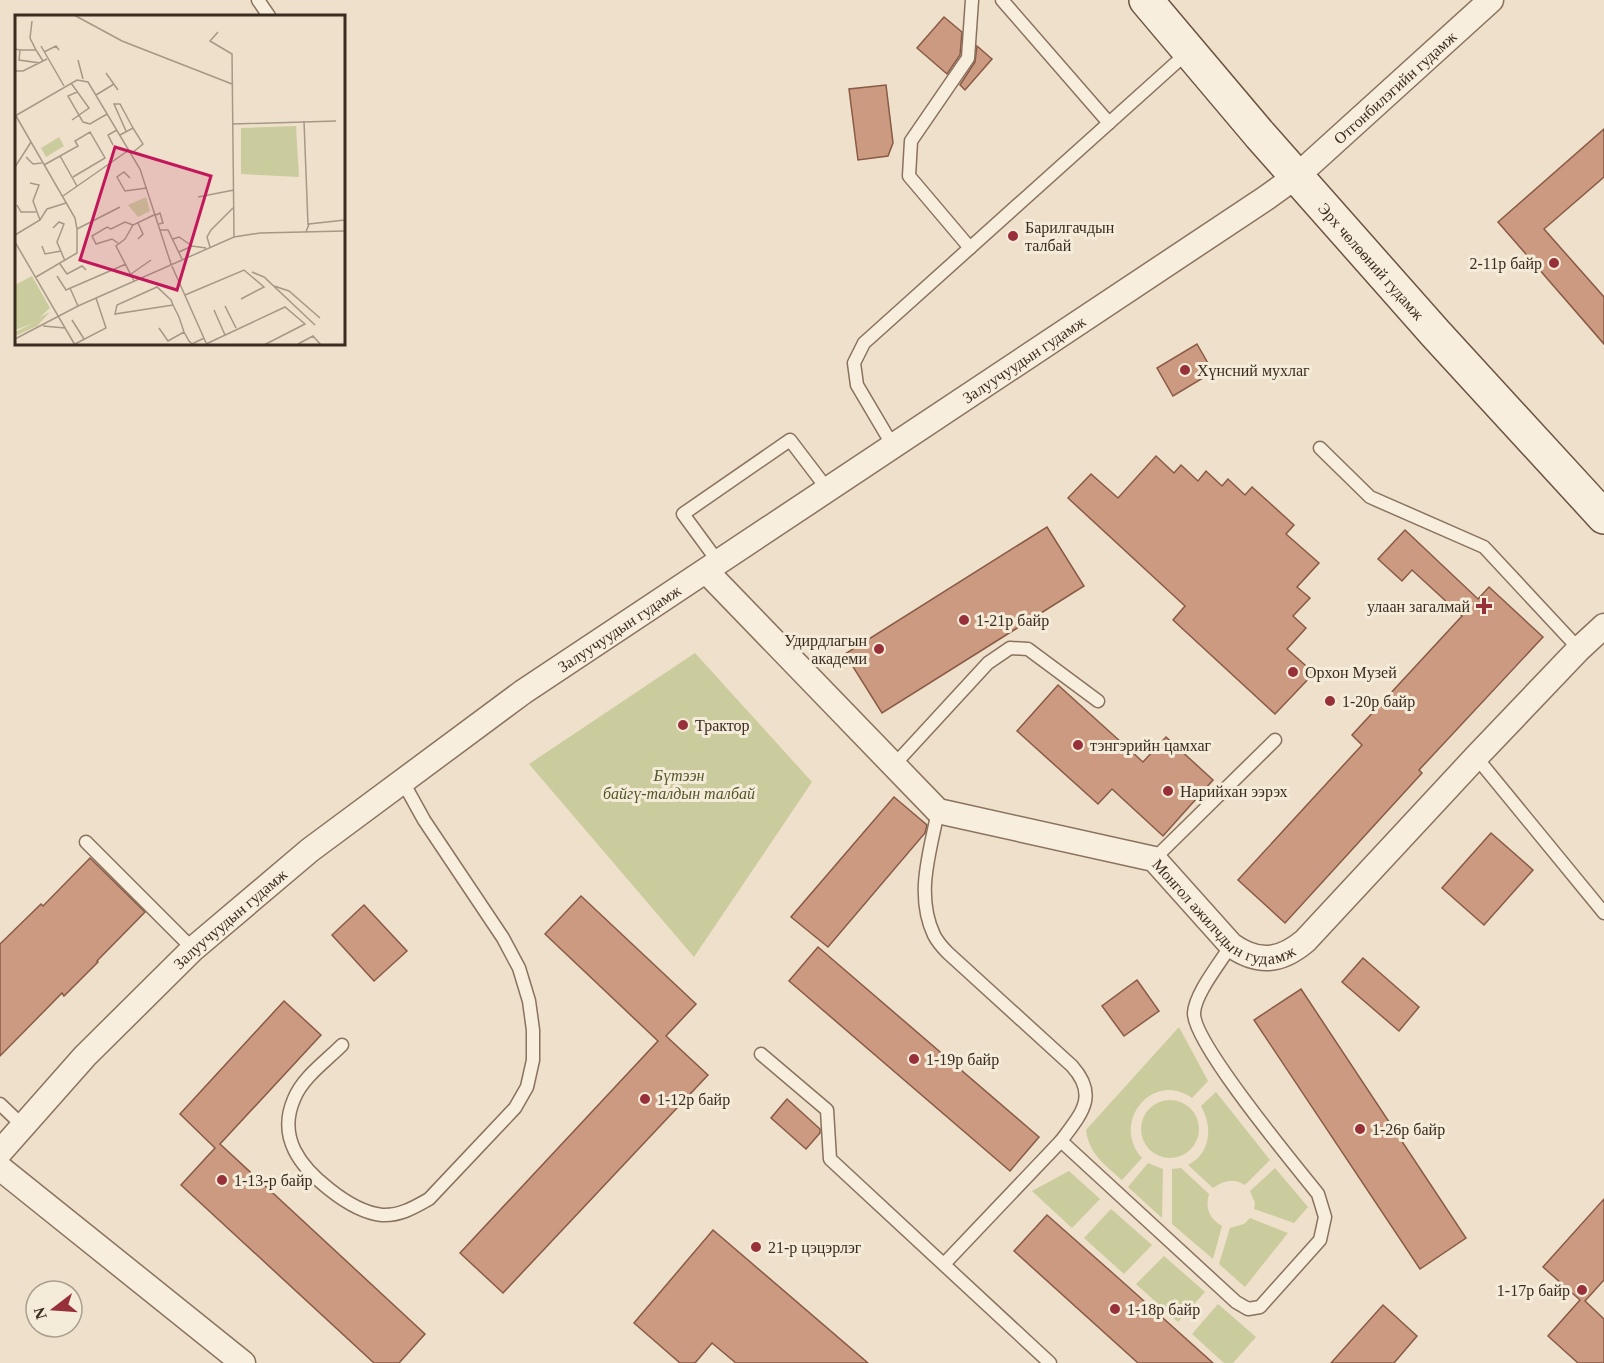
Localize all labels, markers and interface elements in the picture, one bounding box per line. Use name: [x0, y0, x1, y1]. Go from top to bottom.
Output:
inset map: [15, 15, 345, 345]
street label: Отгонбилэгийн гудамж: [1330, 27, 1460, 147]
street label: Эрх чөлөөний гудамж: [1315, 199, 1428, 324]
place label: Барилгачдын талбай: [1025, 219, 1115, 254]
marker: Барилгачдын талбай: [1006, 229, 1020, 243]
place label: 2-11р байр: [1469, 255, 1542, 273]
marker: 2-11р байр: [1547, 256, 1561, 270]
street label: Залуучуудын гудамж: [959, 312, 1089, 406]
place label: Хүнсний мухлаг: [1197, 362, 1310, 380]
marker: Хүнсний мухлаг: [1178, 363, 1192, 377]
street label: Залуучуудын гудамж: [555, 581, 685, 675]
marker: улаан загалмай: [1475, 597, 1493, 615]
place label: улаан загалмай: [1367, 598, 1470, 616]
place label: 1-21р байр: [976, 612, 1049, 630]
marker: 1-21р байр: [957, 613, 971, 627]
place label: Удирдлагын академи: [784, 632, 867, 668]
marker: Удирдлагын академи: [872, 642, 886, 656]
place label: Орхон Myзей: [1305, 664, 1397, 682]
marker: Орхон Myзей: [1286, 665, 1300, 679]
place label: 1-20р байр: [1342, 693, 1415, 711]
marker: 1-20р байр: [1323, 694, 1337, 708]
place label: Трактор: [695, 717, 750, 735]
marker: Трактор: [676, 718, 690, 732]
place label: тэнгэрийн цамхаг: [1090, 737, 1212, 755]
marker: тэнгэрийн цамхаг: [1071, 738, 1085, 752]
park label: Бүтээн байгү-талдын талбай: [603, 767, 755, 803]
place label: Нарийхан ээрэх: [1180, 783, 1288, 801]
marker: Нарийхан ээрэх: [1161, 784, 1175, 798]
street label: Монгол ажилчдын гудамж: [1149, 856, 1299, 968]
street label: Залуучуудын гудамж: [170, 865, 291, 972]
place label: 1-19р байр: [926, 1051, 999, 1069]
marker: 1-19р байр: [907, 1052, 921, 1066]
place label: 1-12р байр: [657, 1091, 730, 1109]
marker: 1-12р байр: [638, 1092, 652, 1106]
place label: 1-26р байр: [1372, 1121, 1445, 1139]
marker: 1-26р байр: [1353, 1122, 1367, 1136]
place label: 1-13-р байр: [234, 1172, 312, 1190]
marker: 1-13-р байр: [215, 1173, 229, 1187]
place label: 21-р цэцэрлэг: [768, 1239, 862, 1257]
marker: 21-р цэцэрлэг: [749, 1240, 763, 1254]
north arrow: [24, 1279, 84, 1339]
place label: 1-17р байр: [1497, 1282, 1570, 1300]
marker: 1-17р байр: [1575, 1283, 1589, 1297]
place label: 1-18р байр: [1127, 1301, 1200, 1319]
marker: 1-18р байр: [1108, 1302, 1122, 1316]
text: N: [30, 1305, 50, 1321]

